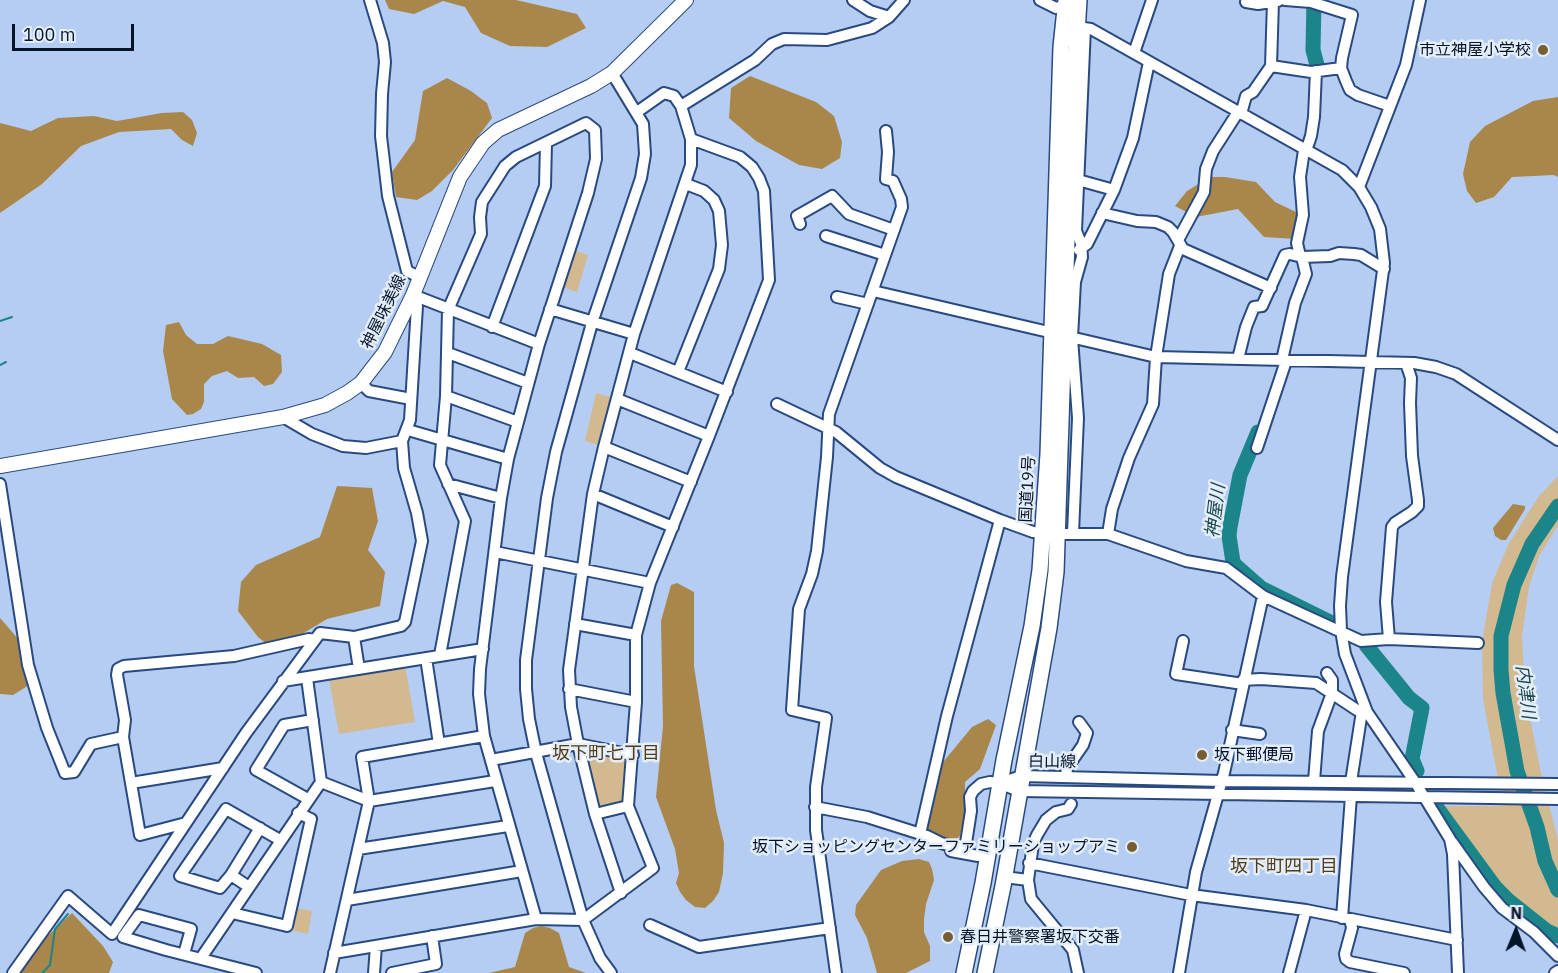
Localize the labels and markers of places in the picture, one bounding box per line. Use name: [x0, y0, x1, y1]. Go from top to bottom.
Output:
place label: 市立神屋小学校: [1419, 40, 1531, 60]
marker: 市立神屋小学校: [1536, 43, 1550, 57]
place label: 坂下郵便局: [1214, 745, 1294, 765]
marker: 坂下郵便局: [1195, 748, 1209, 762]
place label: 坂下ショッピングセンターファミリーショップアミ: [752, 837, 1120, 857]
marker: 坂下ショッピングセンターファミリーショップアミ: [1125, 840, 1139, 854]
place label: 春日井警察署坂下交番: [960, 927, 1120, 947]
marker: 春日井警察署坂下交番: [941, 930, 955, 944]

